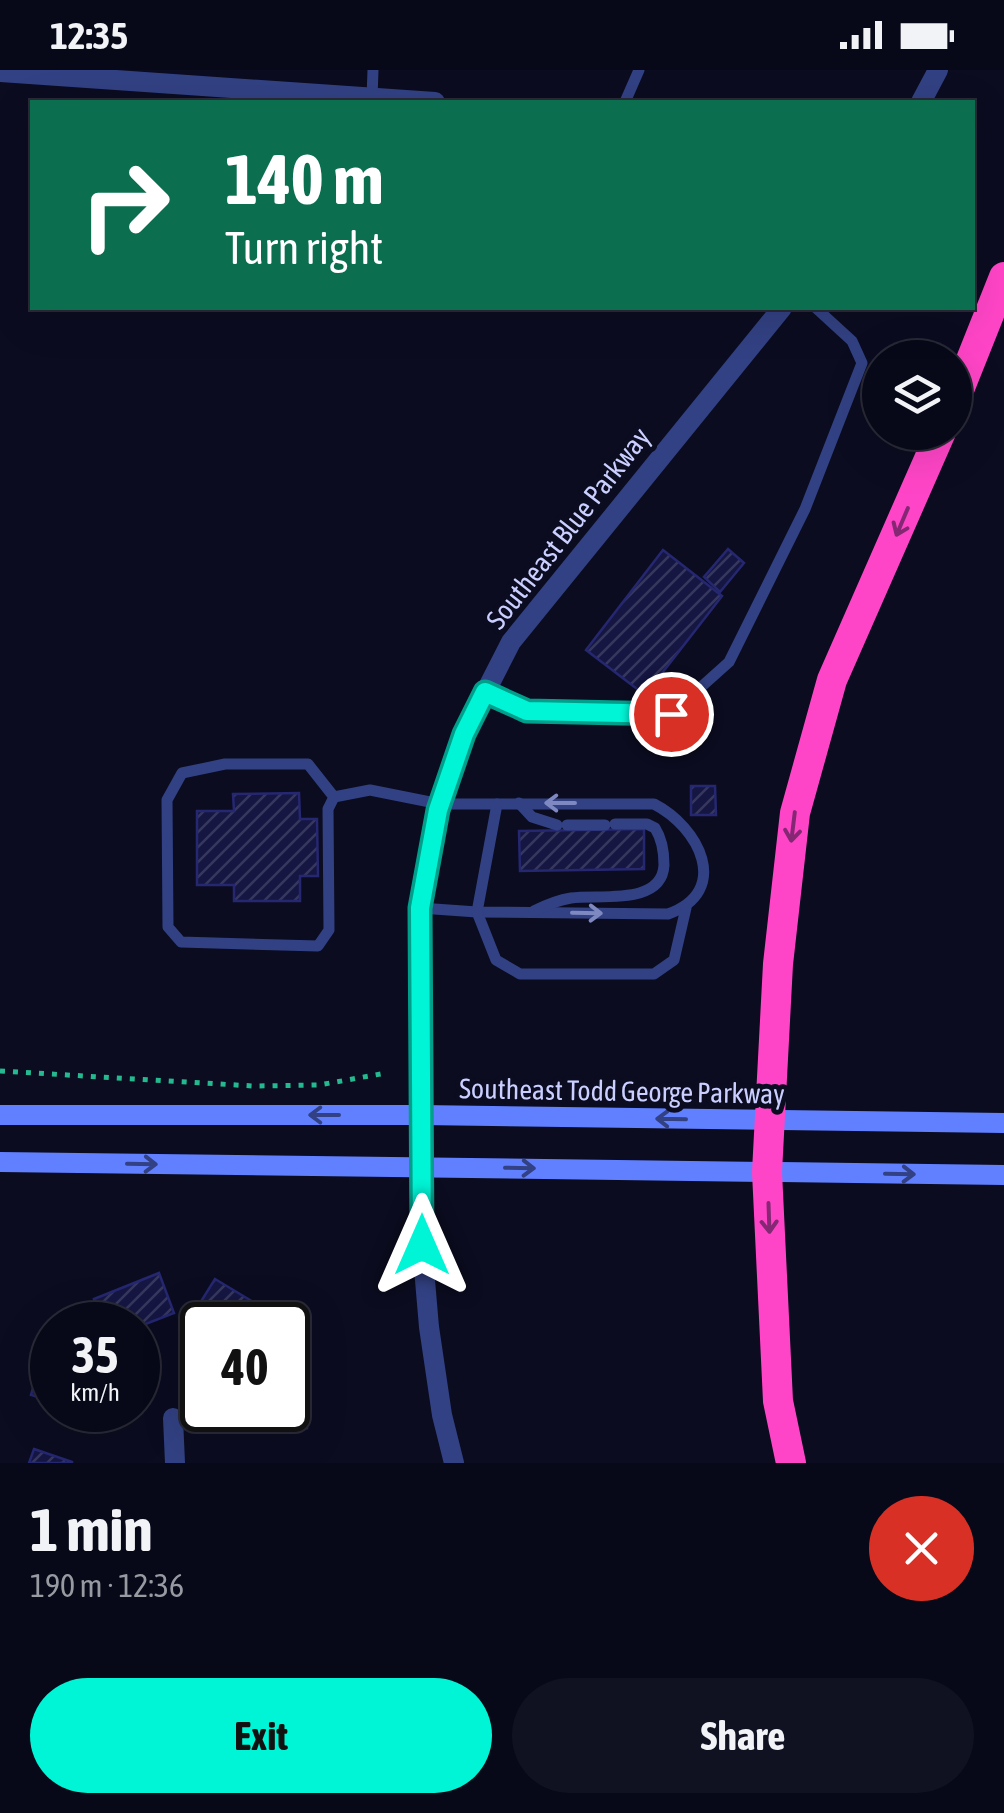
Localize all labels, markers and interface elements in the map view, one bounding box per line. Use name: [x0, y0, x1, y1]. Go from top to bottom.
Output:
text: 12:35: [50, 14, 128, 57]
text: 140 m: [225, 139, 384, 219]
icon: right: [60, 140, 190, 270]
text: Turn right: [225, 222, 383, 274]
map controls: [862, 340, 972, 450]
button: layers: [862, 340, 972, 450]
street label: Southeast Blue Parkway: [480, 421, 656, 635]
one-way arrow: [892, 506, 910, 537]
pin: [629, 672, 714, 757]
icon: arrive: [644, 687, 699, 742]
one-way arrow: [544, 794, 576, 812]
one-way arrow: [784, 810, 802, 843]
one-way arrow: [570, 904, 602, 923]
street label: Southeast Todd George Parkway: [459, 1072, 785, 1110]
one-way arrow: [308, 1106, 340, 1124]
one-way arrow: [655, 1110, 687, 1129]
one-way arrow: [126, 1154, 158, 1174]
one-way arrow: [504, 1158, 536, 1178]
one-way arrow: [882, 1164, 915, 1184]
position arrow: [370, 1193, 474, 1297]
one-way arrow: [760, 1202, 779, 1234]
speed limit sign: 40: [180, 1302, 310, 1432]
text: 35: [71, 1326, 118, 1384]
text: km/h: [70, 1378, 120, 1406]
text: 1 min: [30, 1495, 153, 1564]
button: close: [869, 1496, 974, 1601]
text: 190 m · 12:36: [30, 1567, 184, 1604]
button: Exit: [30, 1678, 492, 1793]
button: Share: [512, 1678, 974, 1793]

